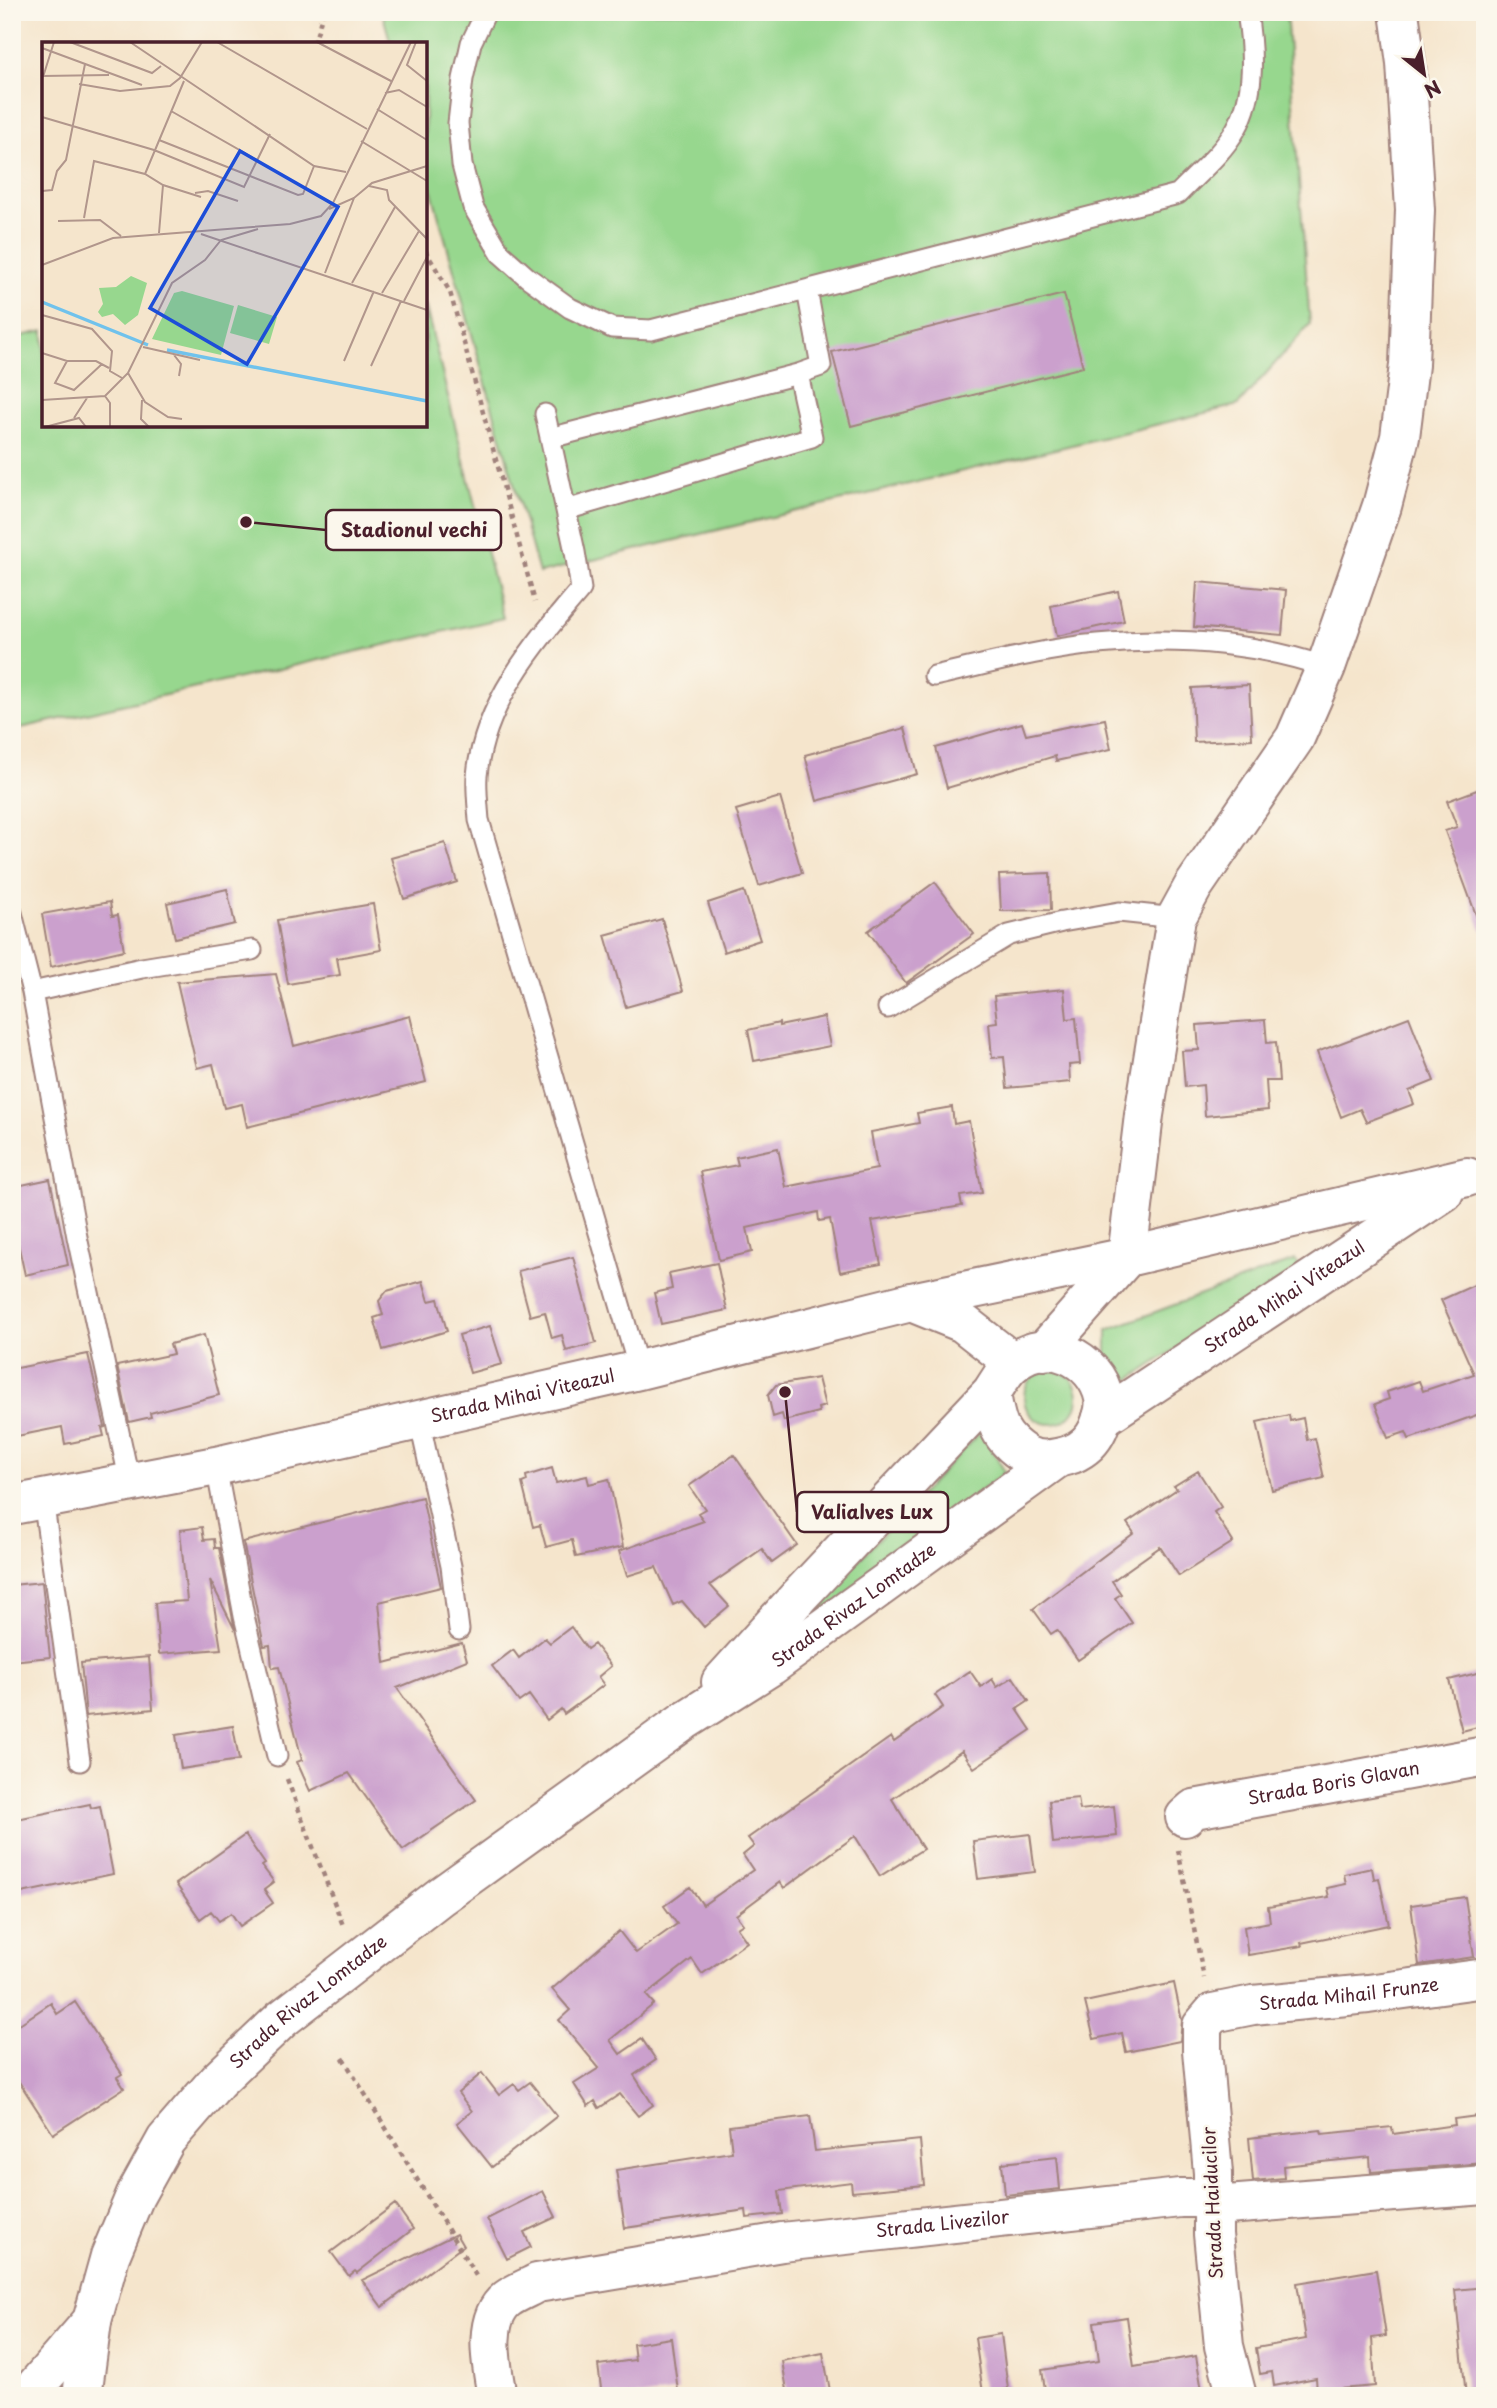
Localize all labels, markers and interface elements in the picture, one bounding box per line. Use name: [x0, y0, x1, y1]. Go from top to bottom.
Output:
north arrow: [1388, 38, 1458, 108]
inset map: [42, 42, 427, 427]
text: N: [1419, 74, 1447, 105]
callout: Stadionul vechi: [326, 510, 501, 550]
text: Stadionul vechi: [341, 515, 487, 543]
street label: Strada Mihai Viteazul: [1198, 1233, 1370, 1359]
street label: Strada Mihai Viteazul: [428, 1361, 617, 1429]
callout: Valialves Lux: [797, 1492, 948, 1532]
text: Valialves Lux: [811, 1497, 933, 1525]
street label: Strada Rivaz Lomtadze: [765, 1536, 941, 1673]
street label: Strada Boris Glavan: [1245, 1753, 1422, 1811]
street label: Strada Rivaz Lomtadze: [223, 1928, 392, 2074]
street label: Strada Mihail Frunze: [1258, 1969, 1441, 2016]
street label: Strada Haiducilor: [1194, 2126, 1229, 2280]
street label: Strada Livezilor: [874, 2202, 1011, 2244]

